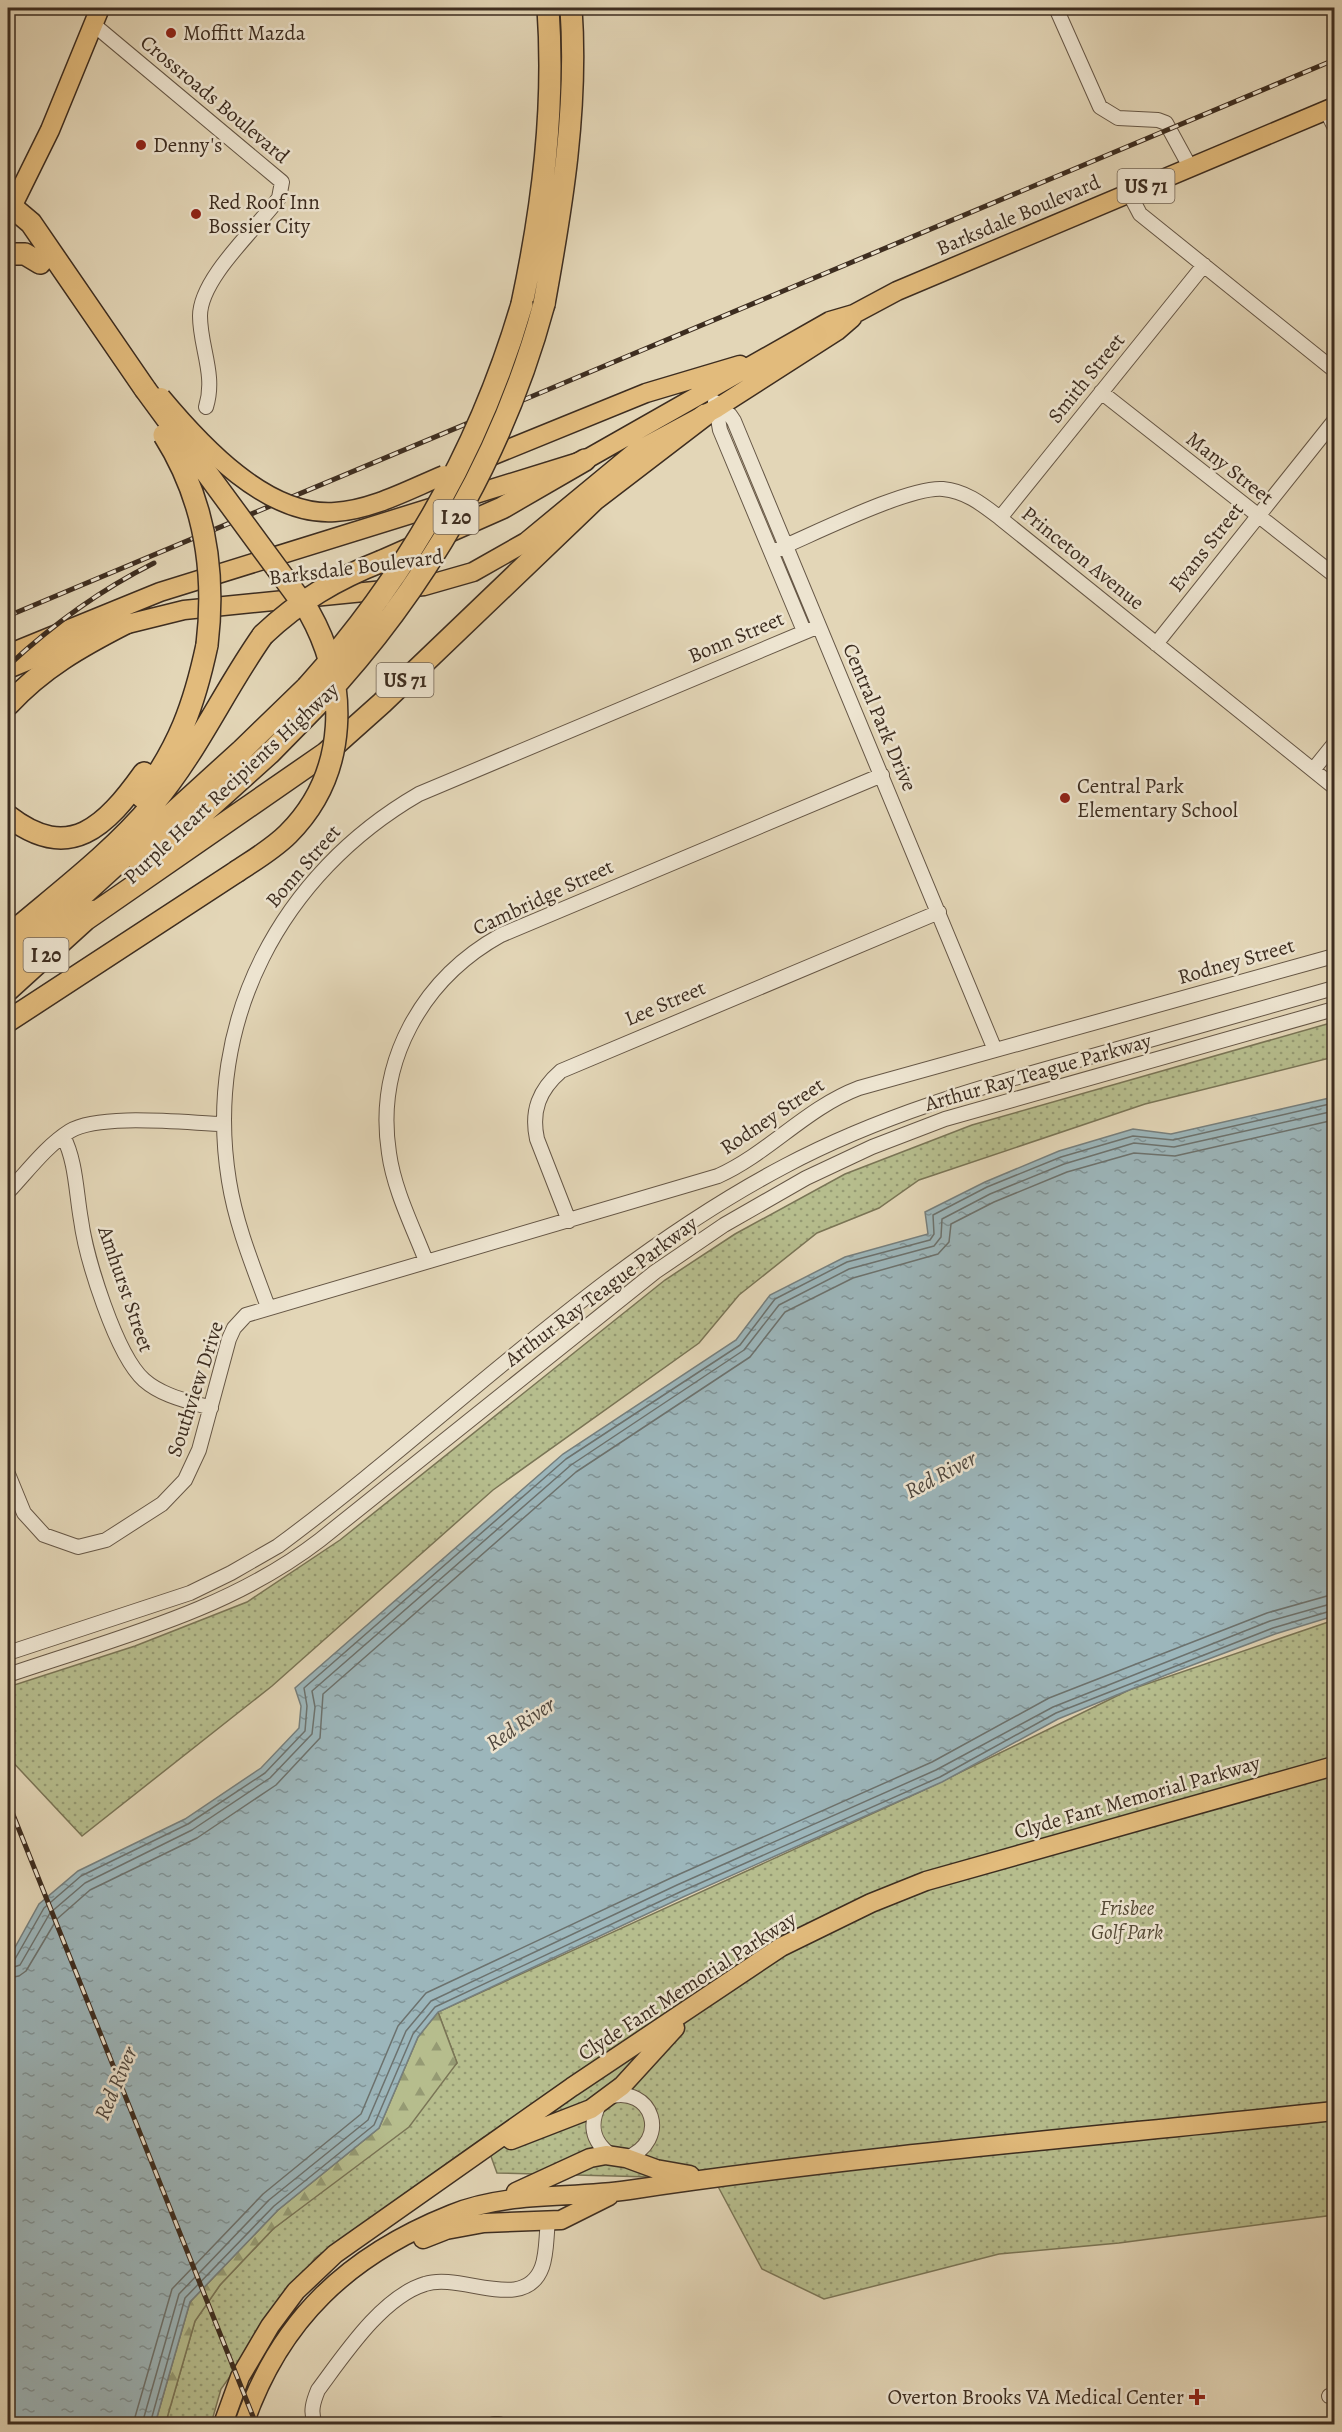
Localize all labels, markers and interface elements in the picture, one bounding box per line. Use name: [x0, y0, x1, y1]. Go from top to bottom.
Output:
place label: Moffitt Mazda: [183, 19, 306, 47]
marker: Moffitt Mazda: [164, 26, 178, 40]
street label: Crossroads Boulevard: [135, 28, 296, 170]
place label: Denny's: [153, 131, 223, 159]
marker: Denny's: [134, 138, 148, 152]
street label: Barksdale Boulevard: [932, 168, 1105, 262]
road number: US 71: [1118, 169, 1174, 203]
place label: Red Roof Inn Bossier City: [208, 188, 320, 240]
marker: Red Roof Inn Bossier City: [189, 207, 203, 221]
street label: Smith Street: [1041, 327, 1131, 429]
street label: Many Street: [1181, 425, 1280, 511]
street label: Evans Street: [1162, 496, 1250, 598]
road number: I 20: [434, 500, 478, 534]
street label: Princeton Avenue: [1016, 500, 1150, 616]
street label: Barksdale Boulevard: [267, 542, 446, 592]
street label: Bonn Street: [684, 604, 788, 670]
street label: Central Park Drive: [836, 639, 924, 795]
road number: US 71: [376, 663, 434, 697]
street label: Purple Heart Recipients Highway: [117, 675, 345, 890]
place label: Central Park Elementary School: [1077, 772, 1238, 824]
marker: Central Park Elementary School: [1058, 791, 1072, 805]
street label: Bonn Street: [259, 818, 347, 914]
street label: Cambridge Street: [468, 852, 618, 942]
street label: Rodney Street: [1174, 931, 1298, 991]
road number: I 20: [24, 938, 68, 972]
street label: Lee Street: [620, 973, 710, 1033]
street label: Arthur Ray Teague Parkway: [921, 1026, 1155, 1118]
street label: Rodney Street: [714, 1071, 830, 1161]
street label: Arthur Ray Teague Parkway: [498, 1209, 704, 1373]
street label: Amhurst Street: [91, 1222, 161, 1356]
street label: Southview Drive: [160, 1318, 230, 1460]
water label: Red River: [899, 1443, 983, 1506]
water label: Red River: [480, 1689, 562, 1758]
street label: Clyde Fant Memorial Parkway: [1011, 1748, 1264, 1846]
park label: Frisbee Golf Park: [1091, 1894, 1163, 1946]
street label: Clyde Fant Memorial Parkway: [573, 1905, 802, 2067]
water label: Red River: [87, 2041, 145, 2125]
place label: Overton Brooks VA Medical Center: [888, 2383, 1184, 2411]
marker: Overton Brooks VA Medical Center: [1188, 2388, 1206, 2406]

